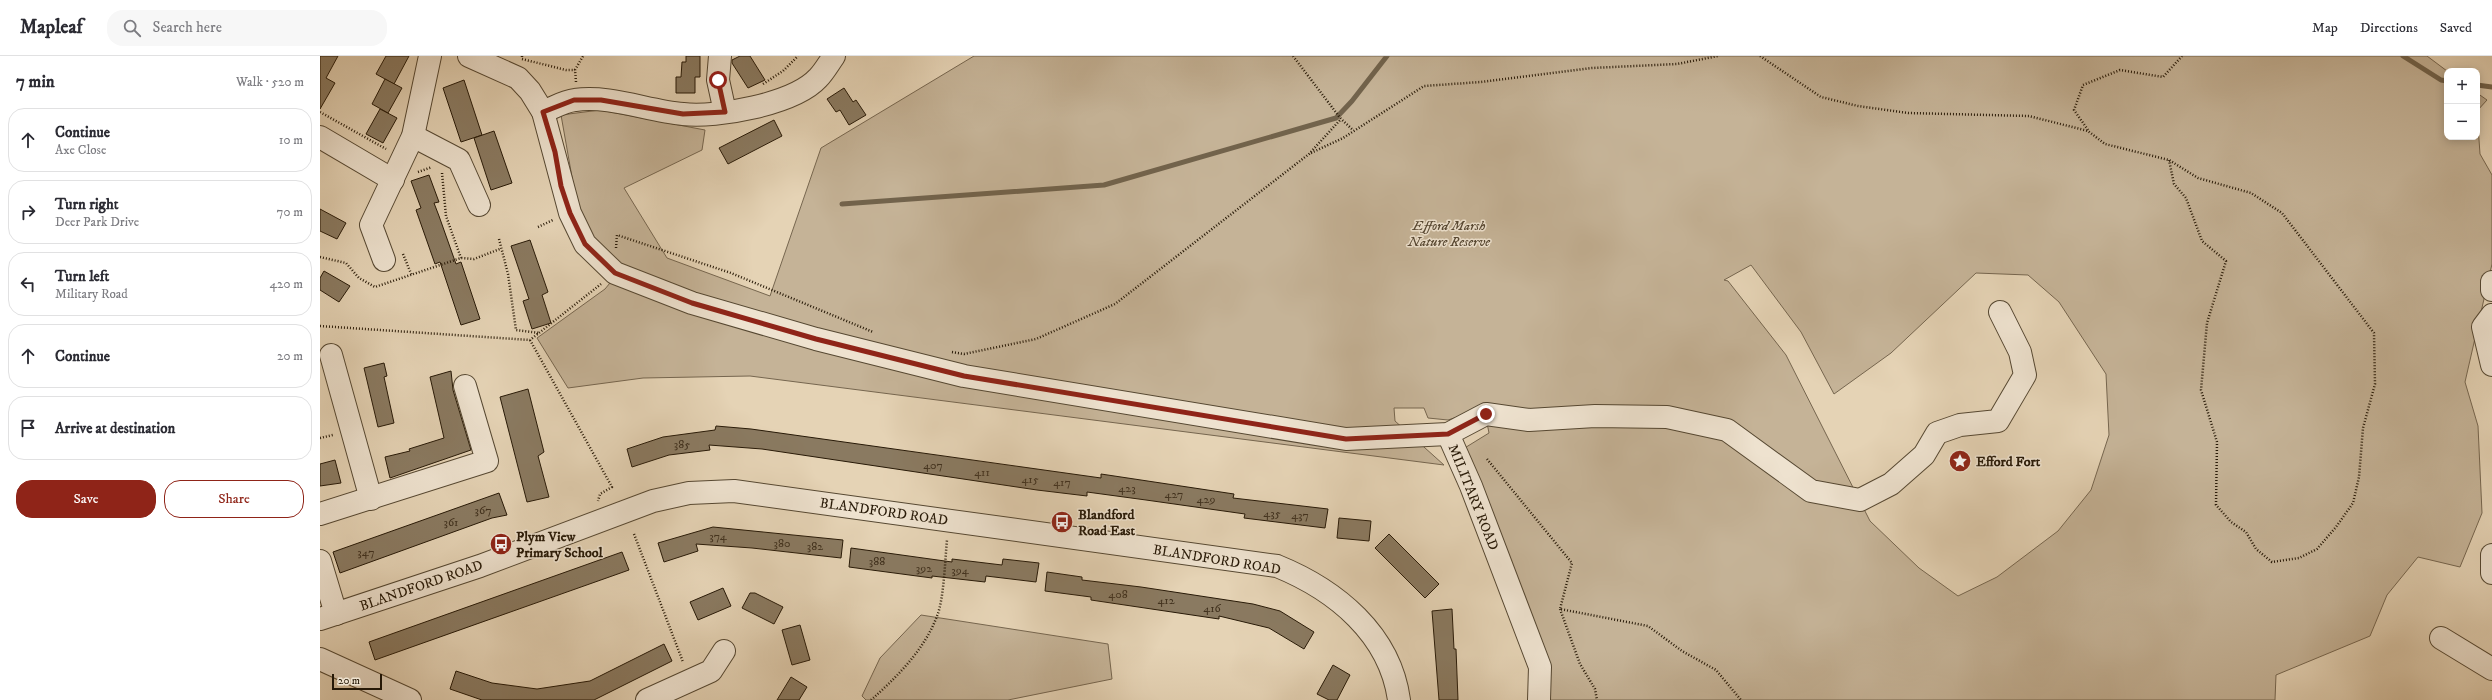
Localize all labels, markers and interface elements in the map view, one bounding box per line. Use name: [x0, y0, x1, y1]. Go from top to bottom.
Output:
search box: [107, 10, 387, 46]
text: Mapleaf: [20, 16, 83, 39]
icon: search: [121, 17, 143, 39]
text: Search here: [153, 18, 222, 37]
text: Map: [2312, 19, 2338, 37]
text: Directions: [2360, 19, 2418, 37]
text: Saved: [2440, 19, 2472, 37]
map controls: [2444, 68, 2480, 140]
button: +: [2444, 68, 2480, 104]
text: 7 min: [16, 71, 55, 93]
route start: [709, 71, 727, 89]
text: Walk · 520 m: [236, 74, 304, 90]
button: −: [2444, 104, 2480, 140]
text: Continue: [55, 123, 110, 142]
icon: ahead: [17, 129, 39, 151]
text: 10 m: [279, 132, 303, 148]
text: Axe Close: [55, 142, 106, 158]
text: Turn right: [55, 195, 118, 214]
icon: right: [17, 201, 39, 223]
text: 70 m: [277, 204, 303, 220]
text: Deer Park Drive: [55, 214, 139, 230]
park label: Efford Marsh Nature Reserve: [1407, 217, 1491, 251]
text: Turn left: [55, 267, 109, 286]
icon: left: [17, 273, 39, 295]
text: 420 m: [270, 276, 303, 292]
text: Military Road: [55, 286, 128, 302]
icon: ahead: [17, 345, 39, 367]
text: Continue: [55, 347, 110, 366]
text: 20 m: [277, 348, 303, 364]
route end: [1477, 405, 1495, 423]
icon: arrive: [17, 417, 39, 439]
text: Arrive at destination: [55, 419, 175, 438]
house number: 385: [674, 437, 690, 452]
street label: MILITARY ROAD: [1444, 442, 1503, 553]
place icon: Efford Fort: [1947, 448, 1973, 474]
place label: Efford Fort: [1976, 453, 2041, 471]
house number: 407: [923, 458, 943, 473]
house number: 411: [974, 465, 990, 480]
house number: 415: [1021, 472, 1039, 487]
house number: 417: [1053, 475, 1071, 490]
button: Save: [16, 480, 156, 518]
button: Share: [164, 480, 304, 518]
house number: 423: [1118, 481, 1136, 496]
house number: 427: [1165, 487, 1183, 502]
house number: 429: [1197, 492, 1215, 507]
street label: BLANDFORD ROAD: [819, 494, 949, 530]
house number: 367: [474, 503, 492, 518]
place label: Blandford Road East: [1078, 506, 1136, 540]
house number: 435: [1263, 506, 1281, 521]
house number: 437: [1291, 508, 1309, 523]
bus stop icon: Blandford Road East: [1049, 509, 1075, 535]
house number: 361: [443, 515, 459, 530]
place label: Plym View Primary School: [516, 528, 603, 562]
house number: 374: [709, 529, 728, 544]
bus stop icon: Plym View Primary School: [488, 531, 514, 557]
house number: 380: [774, 536, 790, 551]
house number: 382: [807, 539, 823, 554]
street label: BLANDFORD ROAD: [1152, 541, 1282, 579]
house number: 347: [357, 545, 375, 560]
house number: 388: [869, 554, 885, 569]
street label: BLANDFORD ROAD: [357, 556, 485, 615]
house number: 392: [916, 561, 932, 576]
house number: 394: [951, 563, 970, 578]
house number: 408: [1108, 587, 1128, 602]
house number: 412: [1157, 593, 1175, 608]
house number: 416: [1203, 601, 1222, 616]
scale bar: [332, 672, 382, 691]
text: 20 m: [338, 674, 360, 688]

